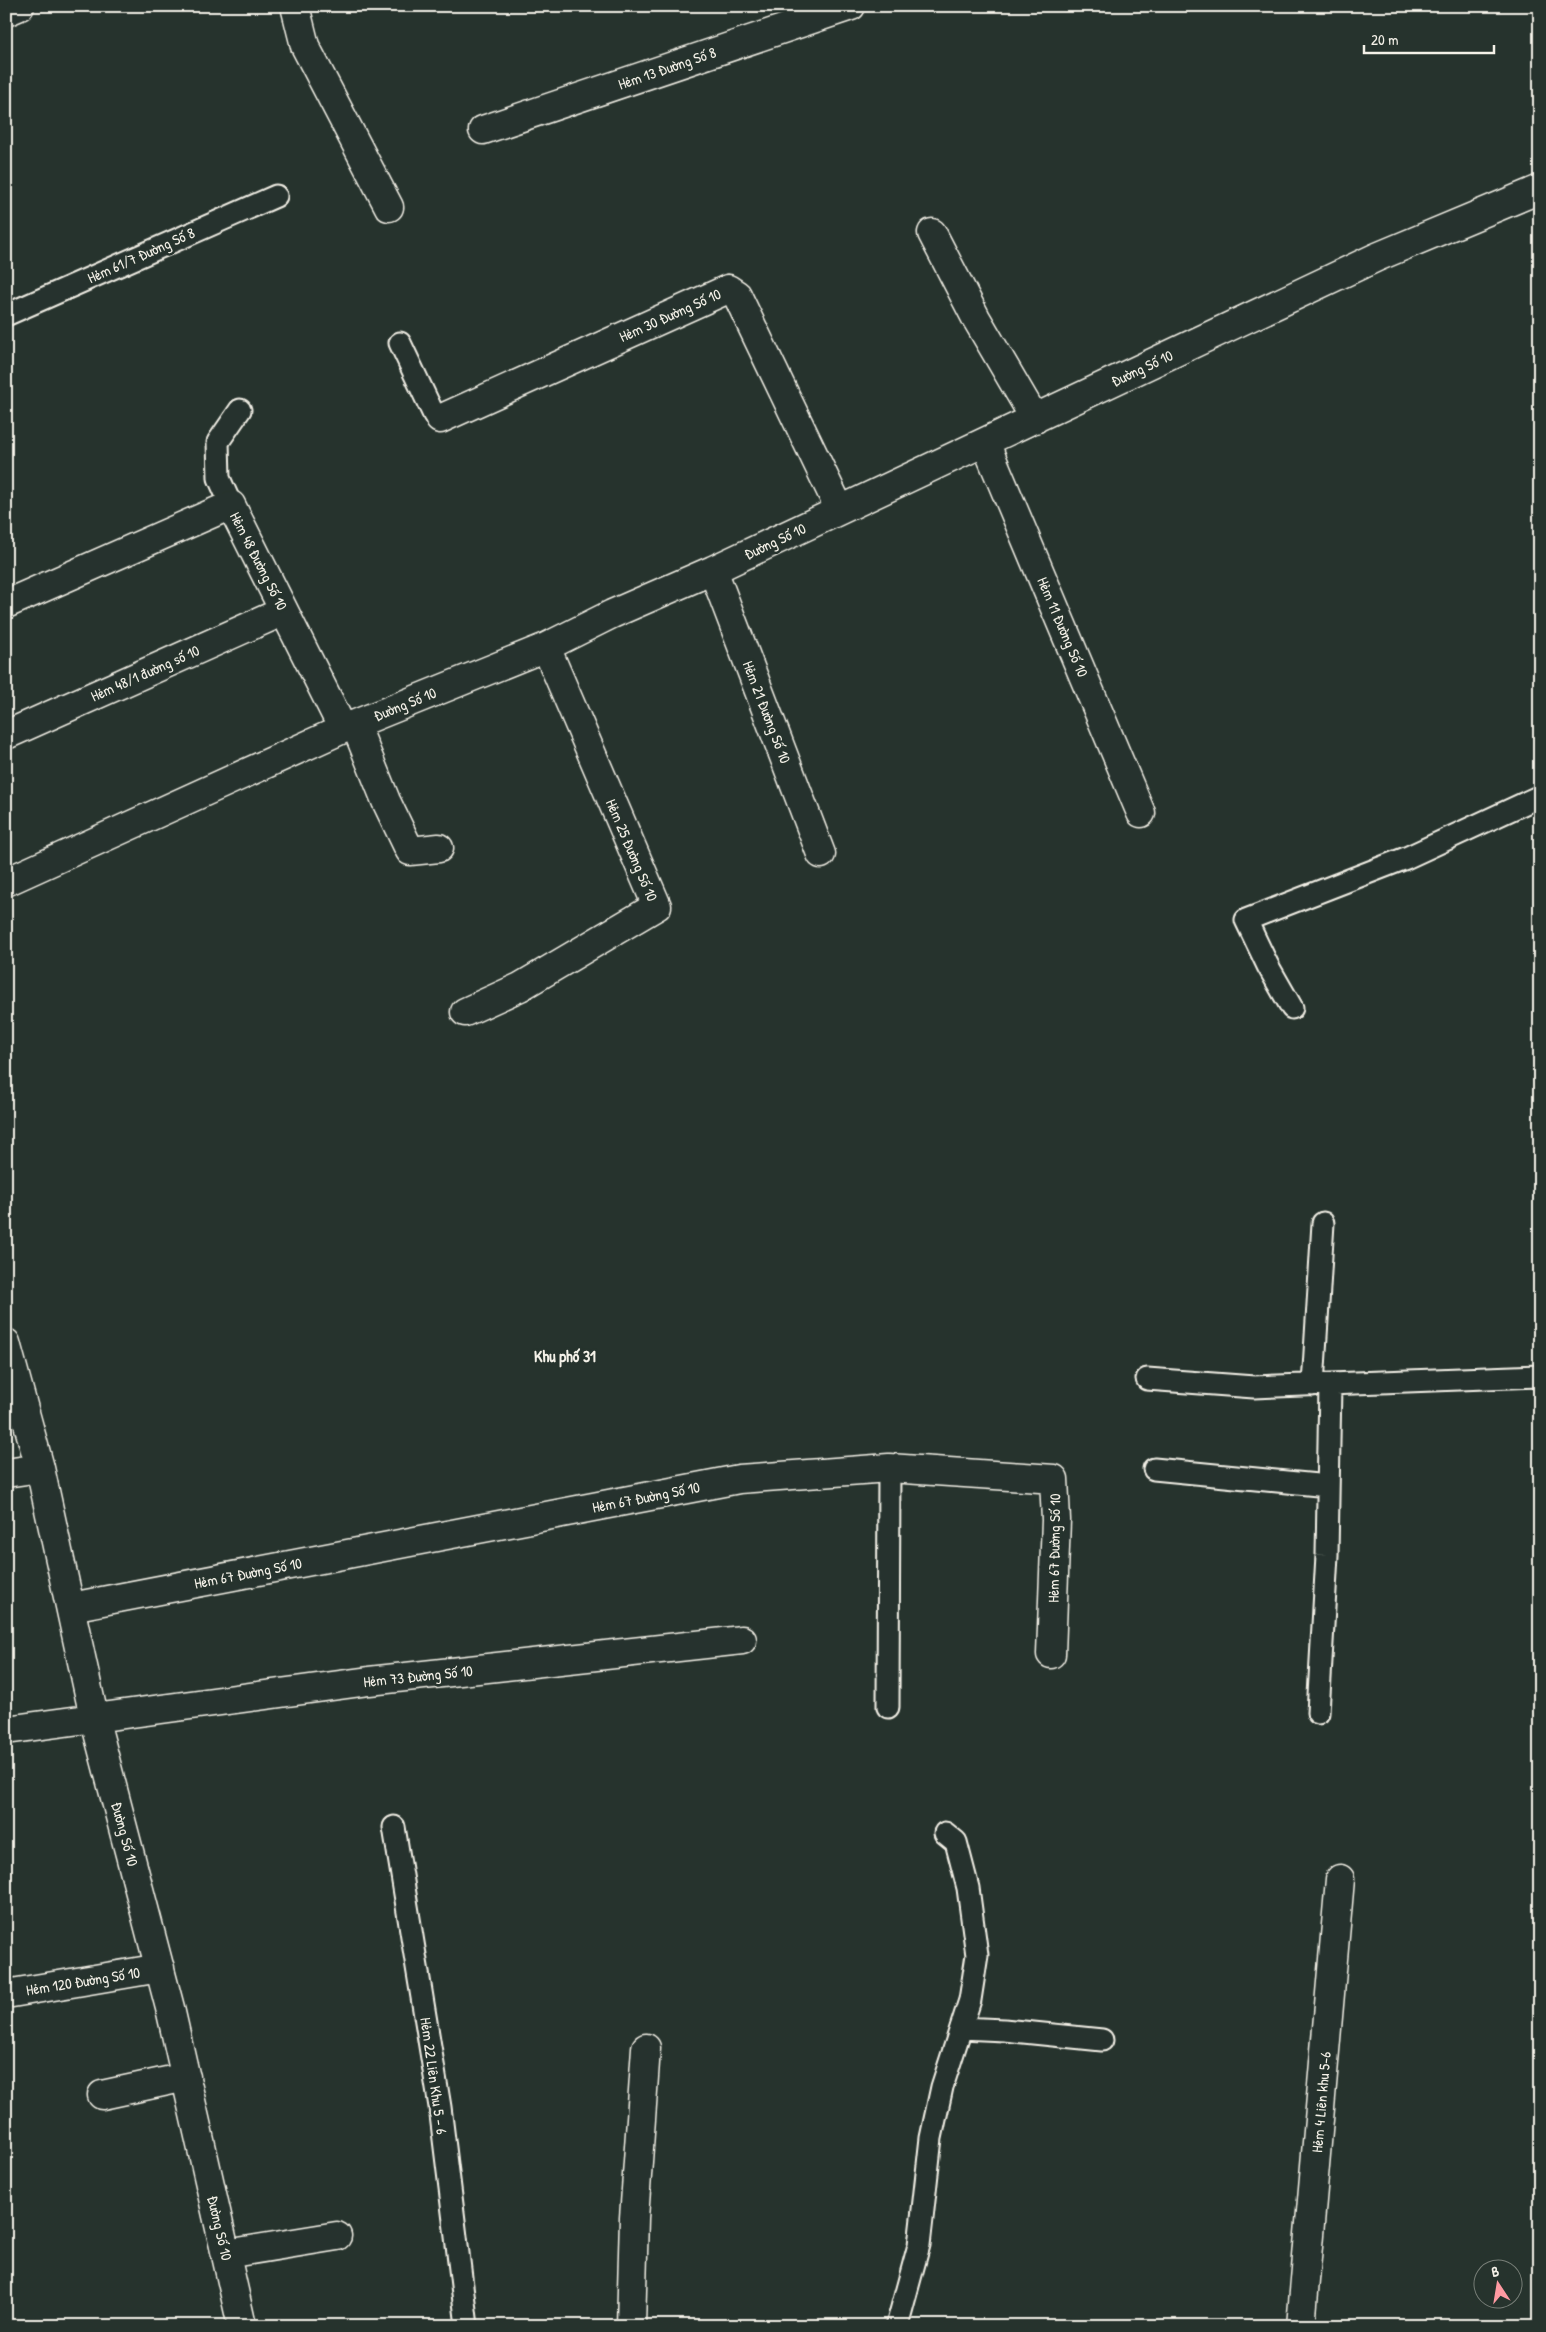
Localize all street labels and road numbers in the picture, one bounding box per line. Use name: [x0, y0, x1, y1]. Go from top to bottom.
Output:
street label: Hẻm 13 Đường Số 8: [615, 41, 719, 95]
street label: Hẻm 61/7 Đường Số 8: [84, 222, 198, 288]
street label: Hẻm 30 Đường Số 10: [616, 283, 724, 347]
street label: Đường Số 10: [1108, 344, 1176, 391]
street label: Hẻm 48 Đường Số 10: [225, 508, 293, 614]
street label: Đường Số 10: [741, 517, 809, 564]
street label: Hẻm 11 Đường Số 10: [1032, 574, 1094, 680]
street label: Hẻm 48/1 đường số 10: [87, 639, 203, 706]
street label: Hẻm 21 Đường Số 10: [738, 658, 796, 767]
street label: Đường Số 10: [371, 682, 440, 726]
street label: Hẻm 25 Đường Số 10: [601, 796, 663, 905]
street label: Hẻm 67 Đường Số 10: [590, 1476, 702, 1518]
street label: Hẻm 67 Đường Số 10: [1043, 1493, 1065, 1603]
street label: Hẻm 67 Đường Số 10: [192, 1552, 304, 1594]
street label: Hẻm 73 Đường Số 10: [362, 1660, 474, 1692]
street label: Đường Số 10: [106, 1800, 144, 1869]
street label: Hẻm 120 Đường Số 10: [25, 1962, 142, 2000]
street label: Hẻm 22 Liên Khu 5 - 6: [415, 2016, 453, 2136]
street label: Hẻm 4 Liên khu 5-6: [1306, 2051, 1336, 2153]
street label: Đường Số 10: [202, 2194, 238, 2263]

